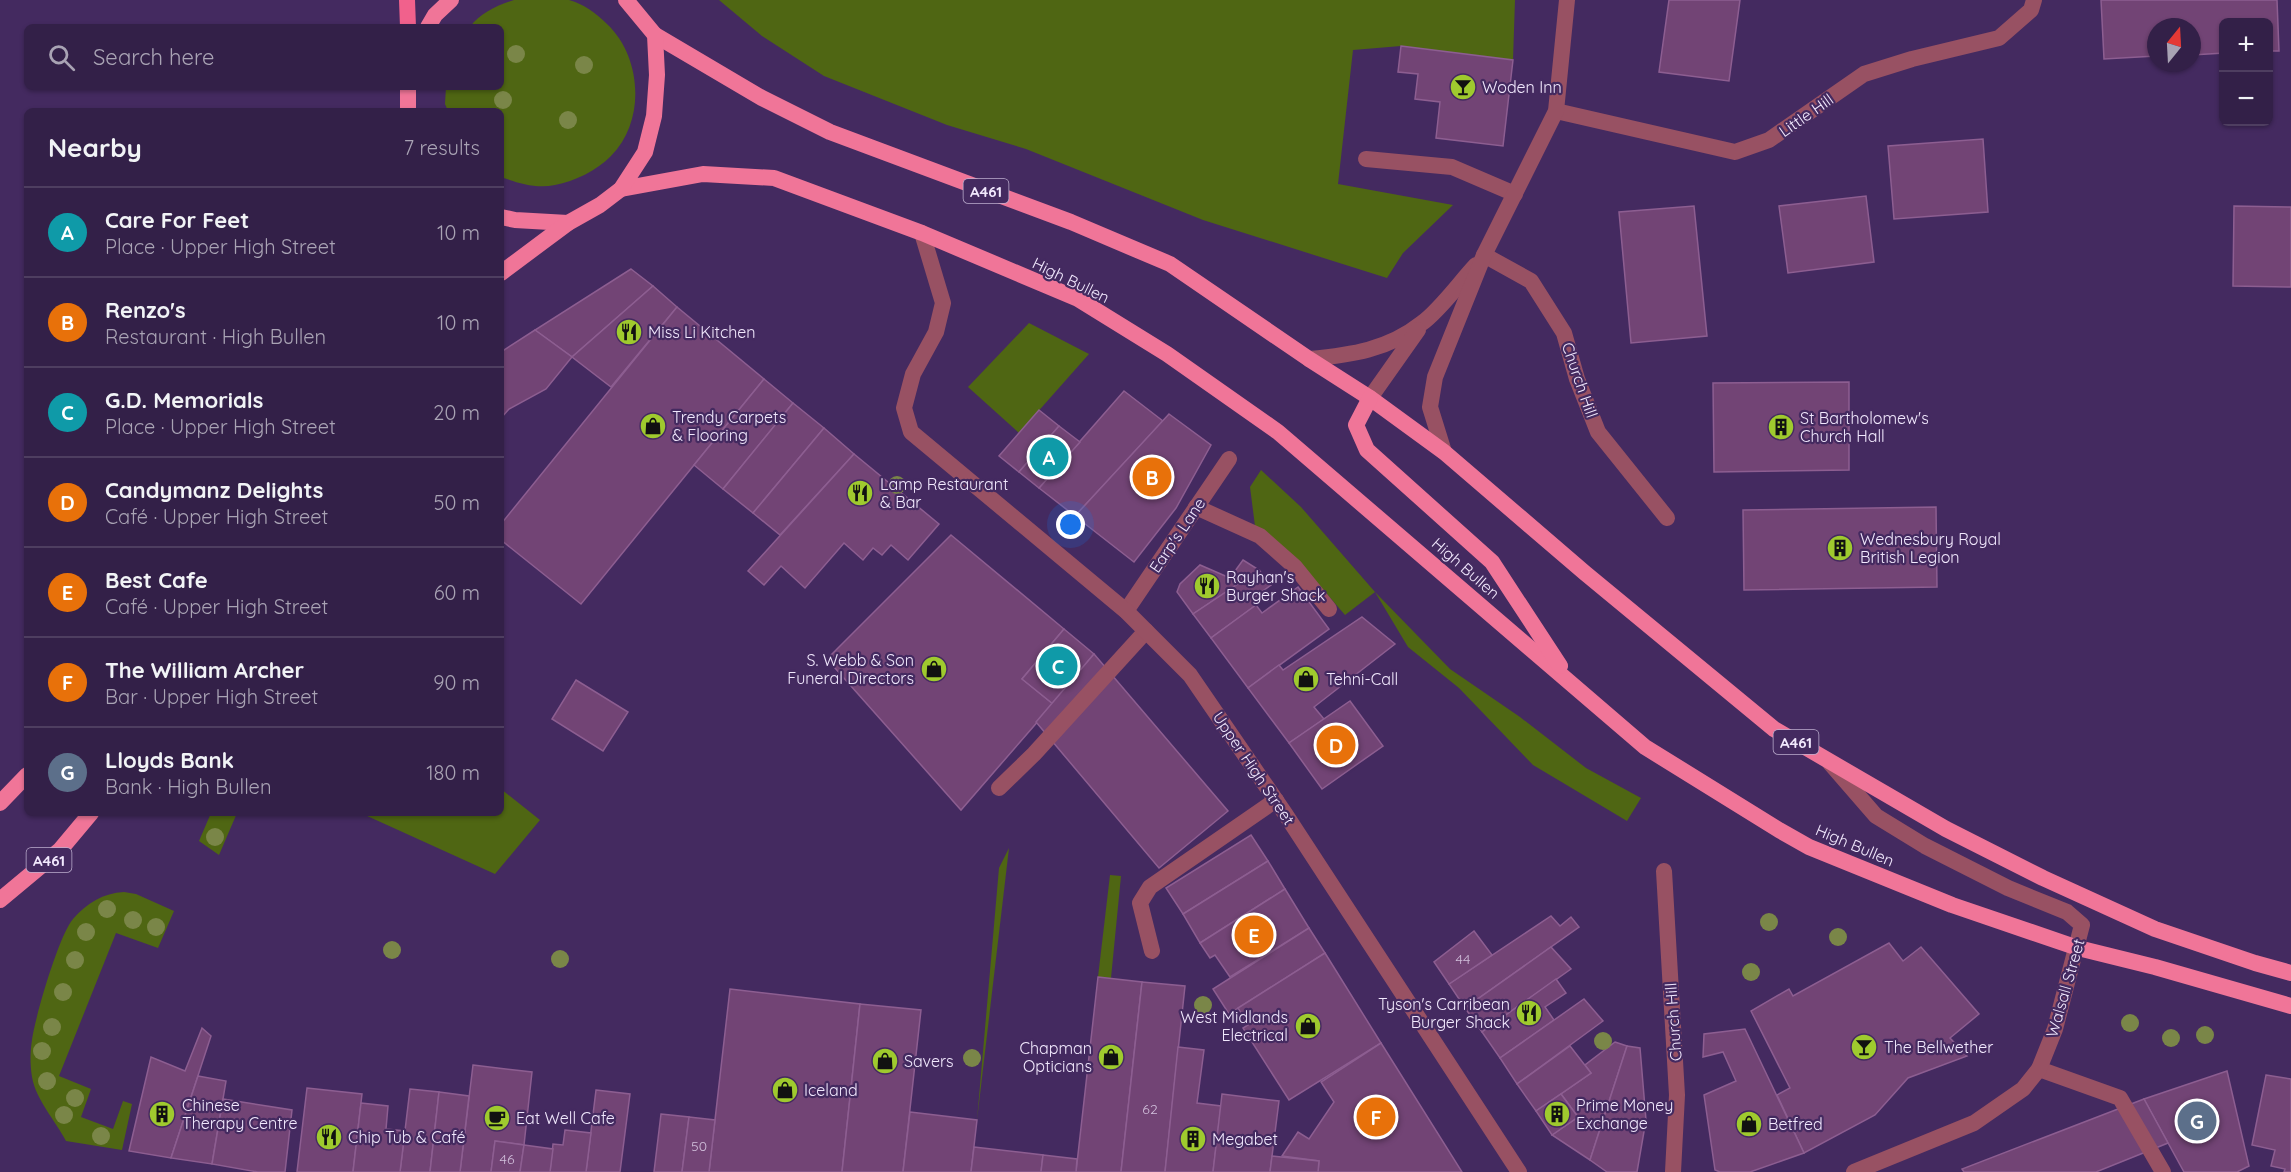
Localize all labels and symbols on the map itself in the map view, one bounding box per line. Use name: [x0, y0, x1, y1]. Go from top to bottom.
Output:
north arrow: [2147, 18, 2201, 72]
bar icon: Woden Inn: [1448, 72, 1478, 102]
place label: Woden Inn: [1482, 77, 1562, 97]
street label: Little Hill: [1775, 89, 1837, 141]
road number: A461: [964, 179, 1008, 203]
street label: High Bullen: [1029, 253, 1113, 307]
restaurant icon: Miss Li Kitchen: [614, 317, 644, 347]
place label: Miss Li Kitchen: [648, 322, 756, 342]
street label: Church Hill: [1558, 340, 1602, 420]
place label: Trendy Carpets & Flooring: [672, 407, 786, 445]
place label: St Bartholomew's Church Hall: [1800, 408, 1929, 446]
shop icon: Trendy Carpets & Flooring: [638, 411, 668, 441]
building icon: St Bartholomew's Church Hall: [1766, 412, 1796, 442]
pin: A: [1030, 434, 1068, 480]
pin: B: [1132, 454, 1172, 500]
place label: Lamp Restaurant & Bar: [880, 474, 1008, 512]
restaurant icon: Lamp Restaurant & Bar: [845, 478, 875, 508]
street label: Earp's Lane: [1145, 494, 1209, 576]
your location: [1056, 510, 1085, 539]
place label: Wednesbury Royal British Legion: [1860, 529, 2001, 567]
street label: High Bullen: [1428, 533, 1504, 603]
building icon: Wednesbury Royal British Legion: [1825, 533, 1855, 563]
place label: Rayhan's Burger Shack: [1226, 567, 1325, 605]
restaurant icon: Rayhan's Burger Shack: [1192, 571, 1222, 601]
pin: C: [1038, 644, 1078, 688]
place label: S. Webb & Son Funeral Directors: [787, 650, 914, 688]
shop icon: S. Webb & Son Funeral Directors: [919, 654, 949, 684]
shop icon: Tehni-Call: [1291, 664, 1321, 694]
place label: Tehni-Call: [1326, 669, 1398, 689]
street label: Upper High Street: [1209, 707, 1299, 829]
pin: D: [1316, 722, 1356, 768]
road number: A461: [1774, 730, 1818, 754]
street label: High Bullen: [1813, 820, 1897, 870]
road number: A461: [26, 848, 72, 872]
pin: E: [1234, 912, 1274, 958]
street label: Walsall Street: [2041, 936, 2089, 1040]
house number: 44: [1456, 950, 1470, 968]
street label: Church Hill: [1660, 982, 1686, 1062]
place label: Tyson's Carribean Burger Shack: [1378, 994, 1510, 1032]
restaurant icon: Tyson's Carribean Burger Shack: [1514, 998, 1544, 1028]
place label: West Midlands Electrical: [1180, 1007, 1288, 1045]
shop icon: West Midlands Electrical: [1293, 1011, 1323, 1041]
bar icon: The Bellwether: [1849, 1032, 1879, 1062]
place label: The Bellwether: [1884, 1037, 1994, 1057]
place label: Chapman Opticians: [1020, 1038, 1092, 1076]
shop icon: Chapman Opticians: [1096, 1042, 1126, 1072]
shop icon: Savers: [870, 1046, 900, 1076]
place label: Savers: [904, 1051, 954, 1071]
shop icon: Iceland: [770, 1075, 800, 1105]
place label: Iceland: [804, 1080, 858, 1100]
pin: F: [1356, 1094, 1396, 1140]
place label: Chinese Therapy Centre: [182, 1095, 298, 1133]
place label: Prime Money Exchange: [1576, 1095, 1673, 1133]
pin: G: [2178, 1098, 2216, 1144]
building icon: Chinese Therapy Centre: [147, 1099, 177, 1129]
building icon: Prime Money Exchange: [1542, 1099, 1572, 1129]
house number: 62: [1142, 1100, 1158, 1118]
cafe icon: Eat Well Cafe: [482, 1103, 512, 1133]
place label: Eat Well Cafe: [516, 1108, 615, 1128]
shop icon: Betfred: [1734, 1109, 1764, 1139]
place label: Betfred: [1768, 1114, 1823, 1134]
restaurant icon: Chip Tub & Café: [314, 1122, 344, 1152]
building icon: Megabet: [1178, 1124, 1208, 1154]
place label: Chip Tub & Café: [348, 1127, 466, 1147]
place label: Megabet: [1212, 1129, 1278, 1149]
house number: 50: [691, 1137, 707, 1155]
house number: 46: [500, 1150, 515, 1168]

